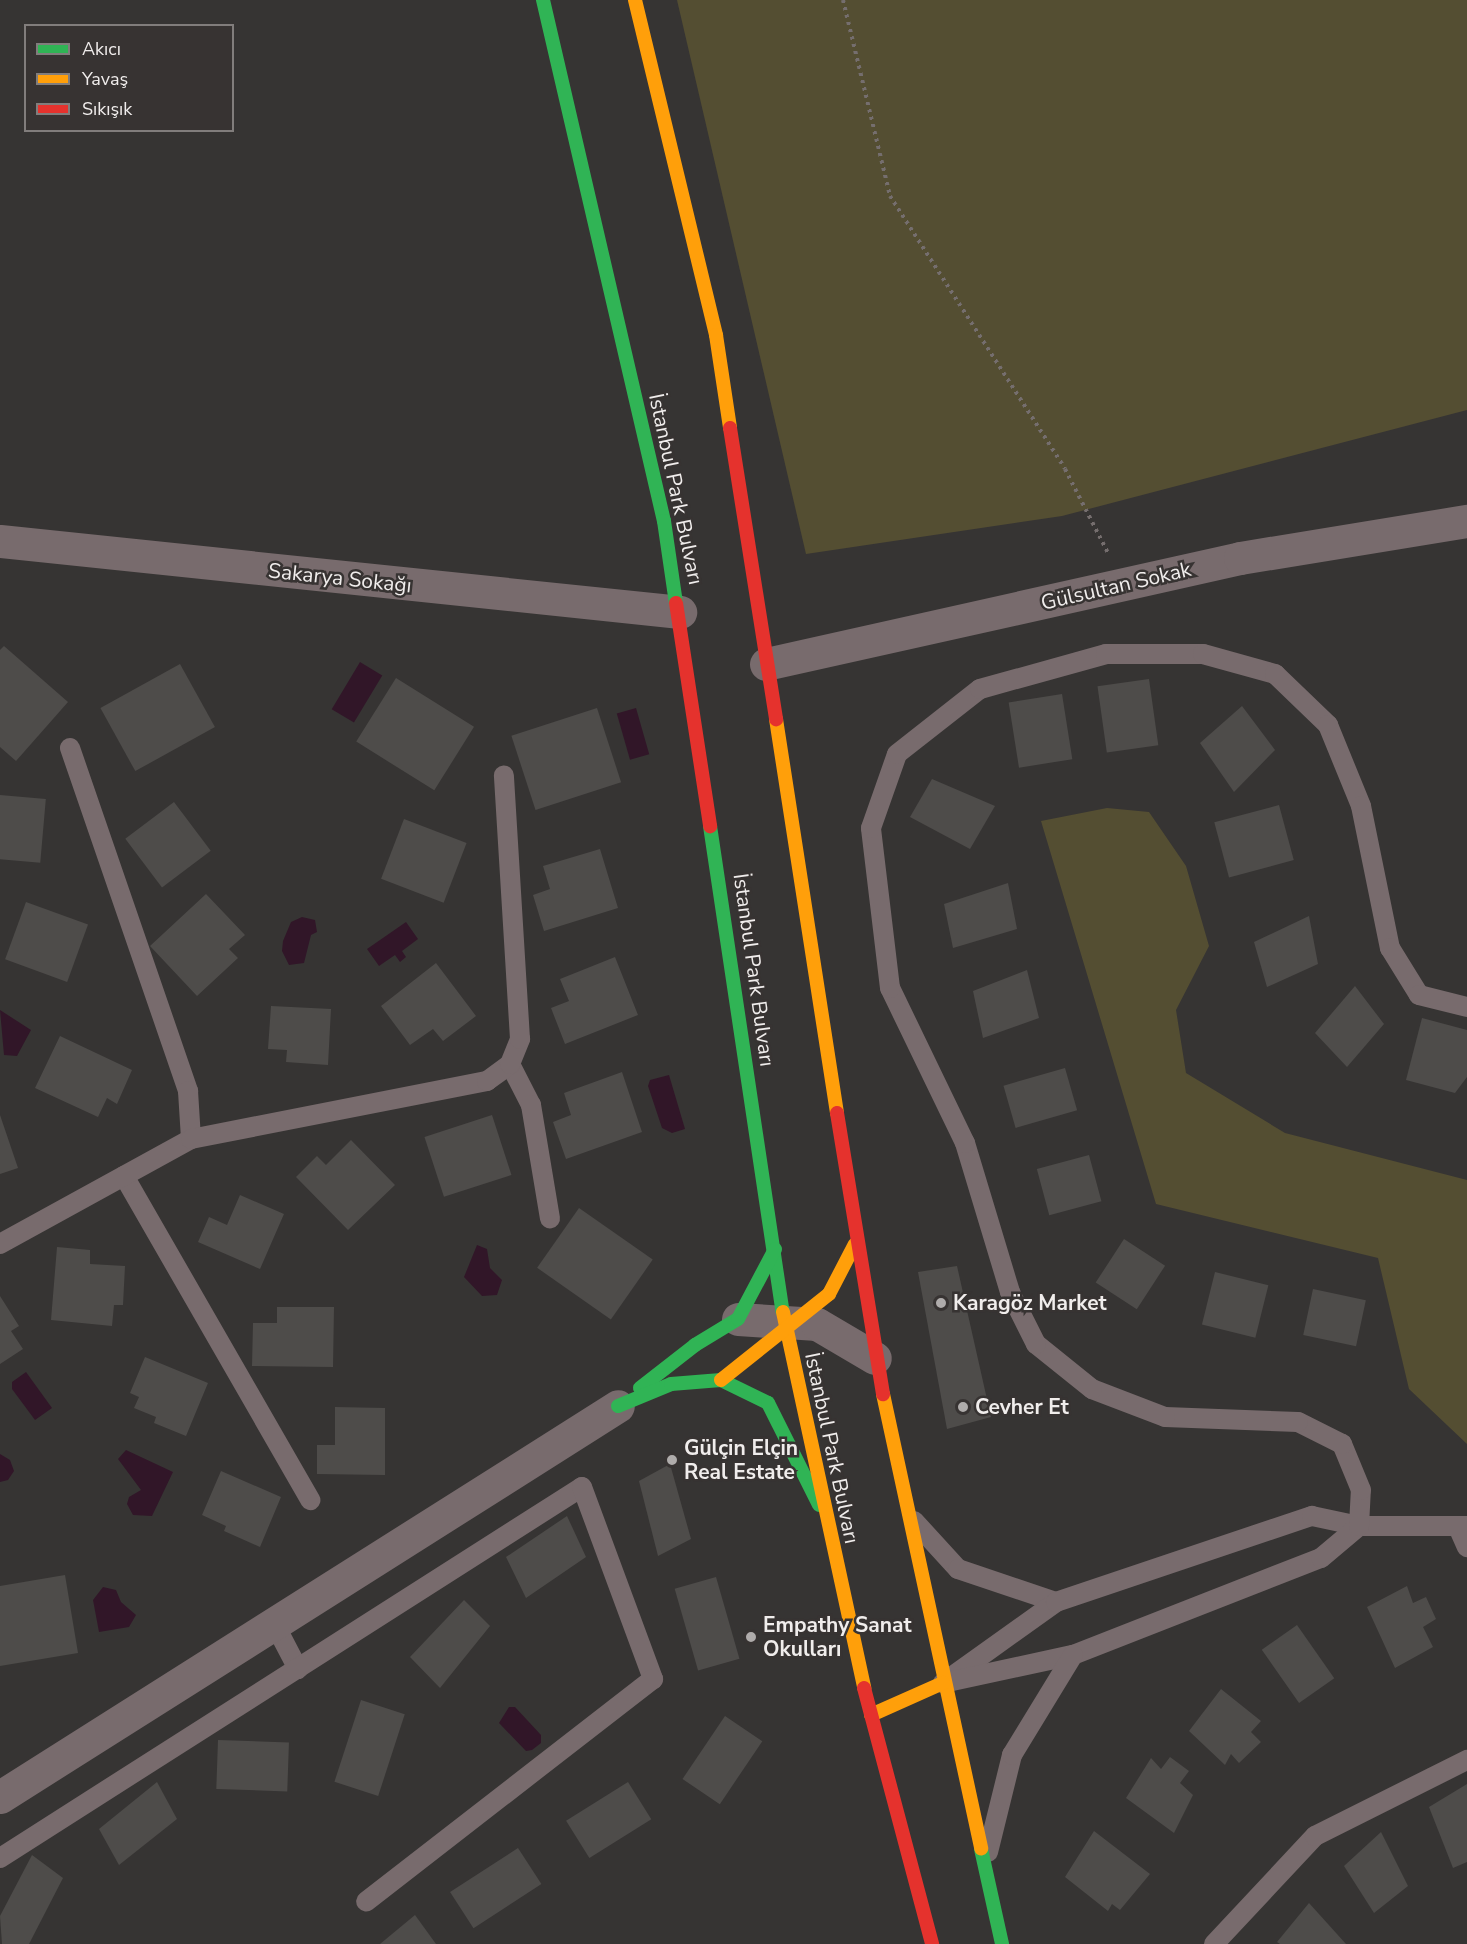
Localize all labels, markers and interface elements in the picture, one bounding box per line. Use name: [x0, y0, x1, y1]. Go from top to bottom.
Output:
legend: [24, 24, 234, 132]
text: Akıcı: [82, 37, 121, 61]
text: Yavaş: [82, 67, 128, 91]
text: Sıkışık: [82, 97, 132, 121]
street label: İstanbul Park Bulvarı: [643, 391, 709, 587]
street label: Gülsultan Sokak: [1038, 556, 1194, 616]
street label: Sakarya Sokağı: [267, 558, 413, 598]
street label: İstanbul Park Bulvarı: [728, 872, 780, 1068]
place label: Karagöz Market: [953, 1290, 1107, 1316]
marker: Karagöz Market: [934, 1296, 948, 1310]
street label: İstanbul Park Bulvarı: [799, 1350, 865, 1546]
place label: Cevher Et: [975, 1394, 1069, 1420]
marker: Cevher Et: [956, 1400, 970, 1414]
place label: Gülçin Elçin Real Estate: [684, 1435, 798, 1485]
marker: Gülçin Elçin Real Estate: [665, 1453, 679, 1467]
place label: Empathy Sanat Okulları: [763, 1612, 912, 1662]
marker: Empathy Sanat Okulları: [744, 1630, 758, 1644]

